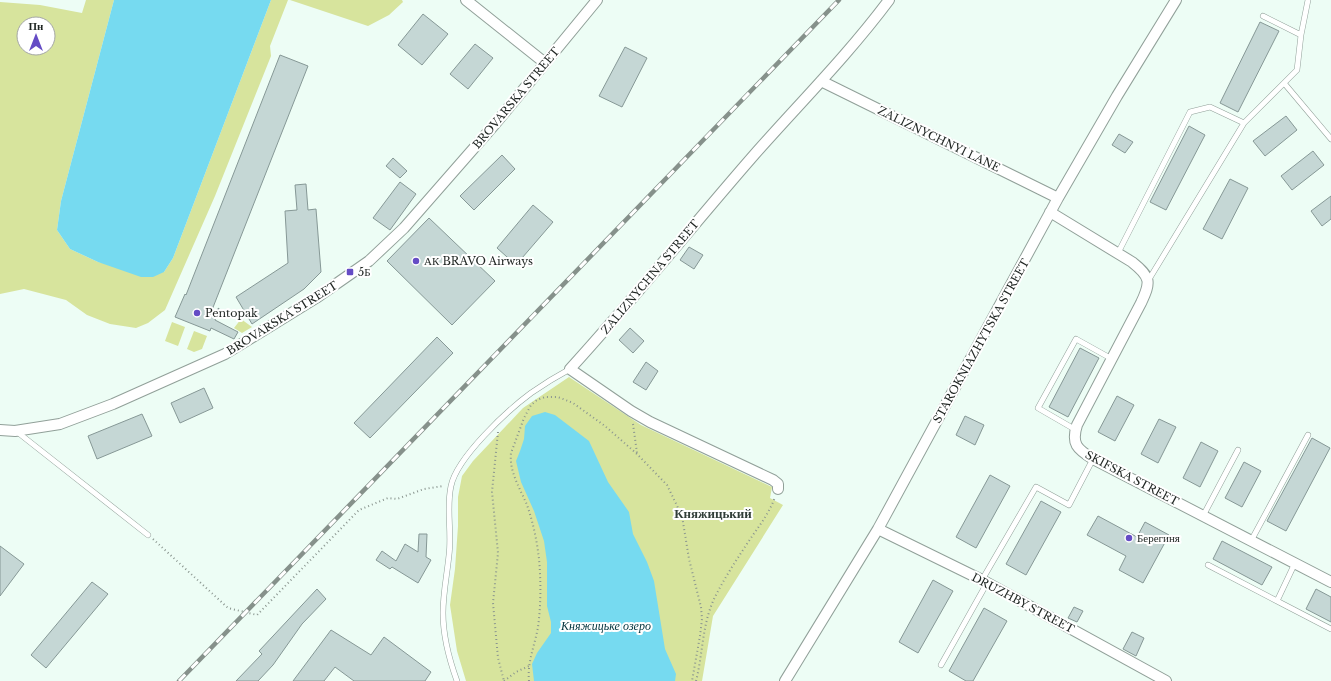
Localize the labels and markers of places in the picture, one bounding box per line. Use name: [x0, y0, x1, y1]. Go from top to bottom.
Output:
place label: АК BRAVO Airways: [424, 254, 533, 268]
marker: АК BRAVO Airways: [411, 256, 421, 266]
place label: 5Б: [358, 265, 371, 279]
marker: 5Б: [345, 267, 355, 277]
place label: Pentopak: [205, 306, 258, 320]
marker: Pentopak: [192, 308, 202, 318]
place label: Берегиня: [1137, 531, 1180, 545]
marker: Берегиня: [1124, 533, 1134, 543]

